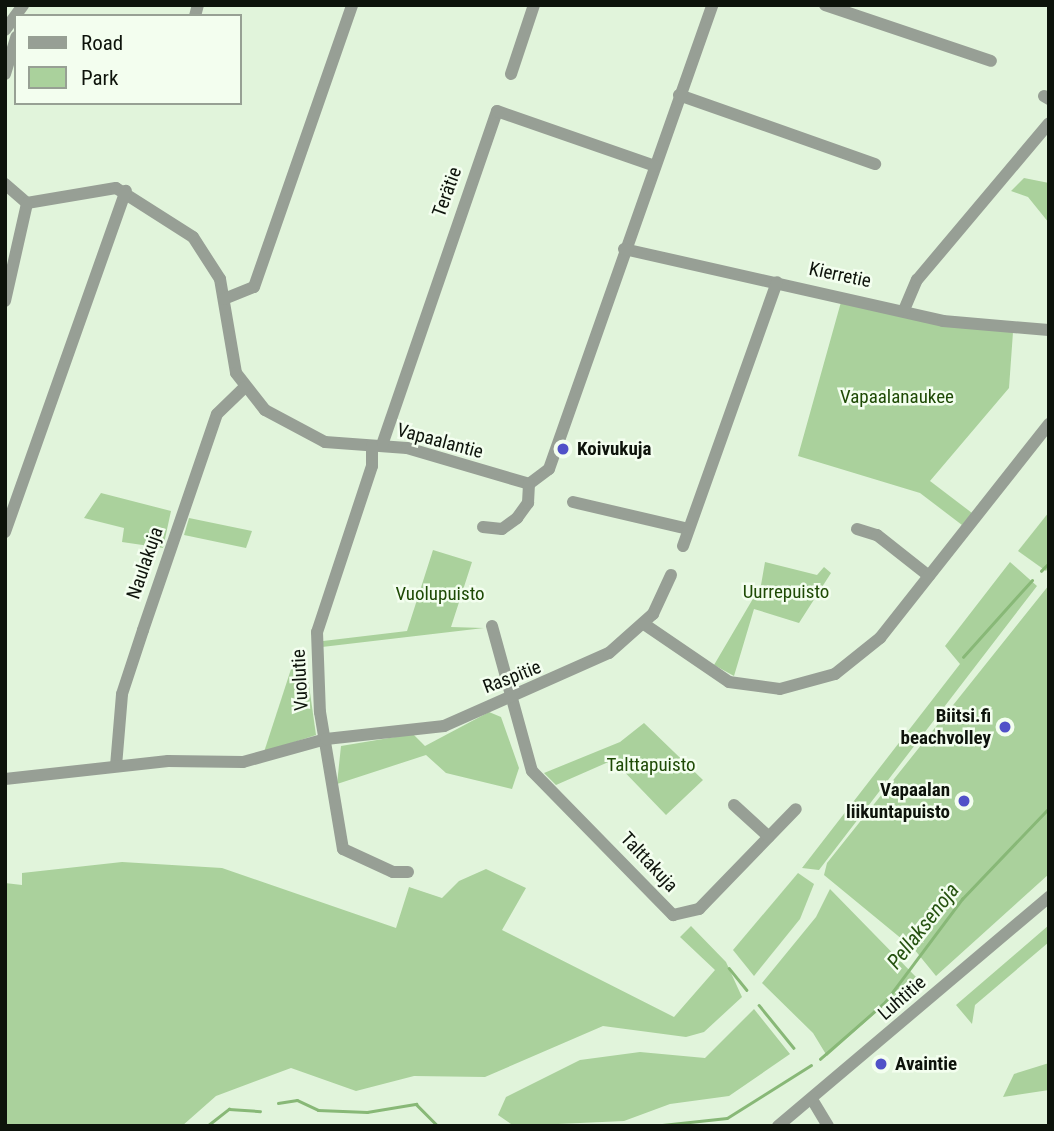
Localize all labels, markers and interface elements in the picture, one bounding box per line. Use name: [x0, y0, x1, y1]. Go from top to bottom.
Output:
legend: [14, 14, 242, 105]
text: Road: [81, 31, 123, 55]
text: Park: [81, 66, 118, 90]
street label: Terätie: [428, 164, 466, 220]
street label: Kierretie: [807, 257, 873, 293]
park label: Vapaalanaukee: [840, 386, 954, 408]
street label: Vapaalantie: [394, 419, 486, 463]
place label: Koivukuja: [577, 438, 651, 460]
marker: Koivukuja: [555, 441, 571, 457]
street label: Naulakuja: [122, 524, 168, 602]
park label: Uurrepuisto: [743, 581, 829, 603]
park label: Vuolupuisto: [395, 583, 485, 605]
street label: Vuolutie: [287, 649, 313, 711]
street label: Raspitie: [480, 656, 544, 698]
place label: Biitsi.fi beachvolley: [901, 705, 991, 749]
marker: Biitsi.fi beachvolley: [997, 719, 1013, 735]
park label: Talttapuisto: [606, 754, 696, 776]
place label: Vapaalan liikuntapuisto: [846, 779, 950, 823]
marker: Vapaalan liikuntapuisto: [956, 793, 972, 809]
street label: Talttakuja: [616, 827, 682, 897]
water label: Pellaksenoja: [882, 878, 964, 974]
street label: Luhtitie: [873, 971, 931, 1025]
place label: Avaintie: [895, 1053, 957, 1075]
marker: Avaintie: [873, 1056, 889, 1072]

